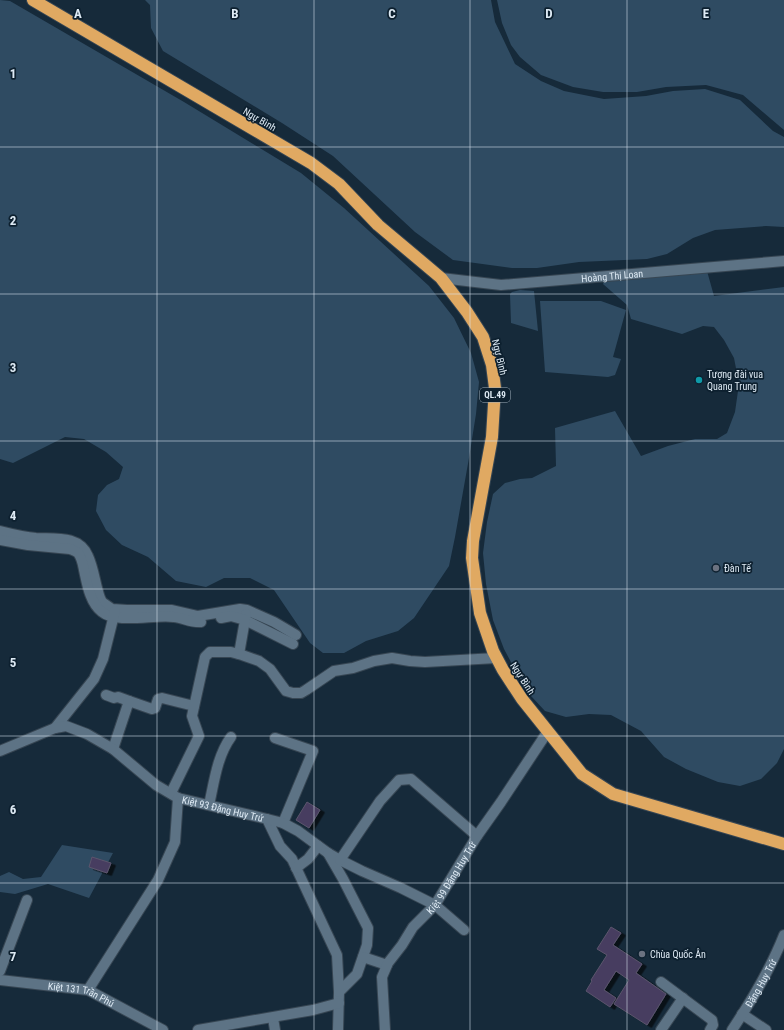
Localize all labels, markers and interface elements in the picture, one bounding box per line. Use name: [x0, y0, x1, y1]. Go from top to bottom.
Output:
text: A: [74, 6, 82, 21]
text: B: [231, 6, 239, 21]
text: C: [388, 6, 396, 21]
text: D: [545, 6, 553, 21]
text: E: [703, 6, 710, 21]
text: 1: [10, 66, 16, 81]
street label: Ngự Bình: [241, 106, 278, 134]
text: 2: [10, 213, 17, 228]
street label: Hoàng Thị Loan: [581, 268, 644, 284]
street label: Ngự Bình: [489, 338, 509, 377]
text: 3: [10, 360, 16, 375]
place label: Tượng đài vua Quang Trung: [707, 369, 763, 392]
marker: Tượng đài vua Quang Trung: [694, 375, 704, 385]
road number: QL.49: [480, 388, 510, 402]
text: 4: [10, 508, 17, 523]
place label: Đàn Tế: [724, 562, 752, 574]
marker: Đàn Tế: [711, 563, 721, 573]
text: 5: [10, 655, 17, 670]
street label: Ngự Bình: [507, 660, 537, 697]
street label: Kiệt 93 Đặng Huy Trứ: [181, 794, 265, 824]
text: 6: [10, 802, 17, 817]
street label: Kiệt 99 Đặng Huy Trứ: [424, 839, 479, 916]
place label: Chùa Quốc Ân: [650, 948, 706, 960]
text: 7: [10, 949, 17, 964]
marker: Chùa Quốc Ân: [637, 949, 647, 959]
street label: Đặng Huy Trứ: [743, 957, 779, 1009]
street label: Kiệt 131 Trần Phú: [47, 980, 116, 1009]

